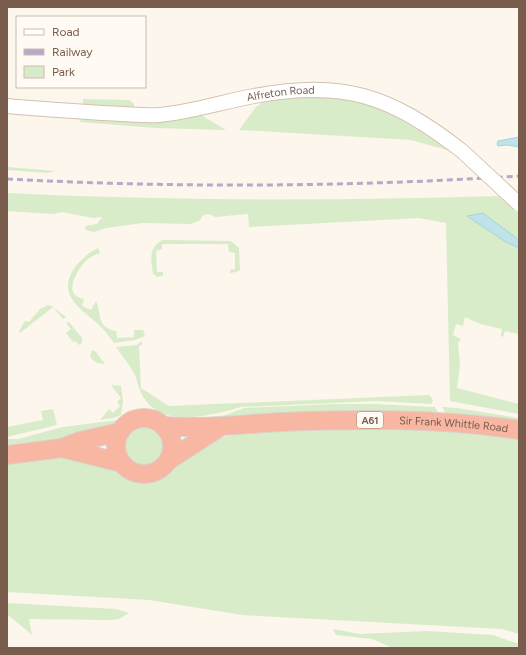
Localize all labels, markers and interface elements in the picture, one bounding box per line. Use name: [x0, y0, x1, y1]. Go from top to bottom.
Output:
legend: [16, 16, 146, 88]
text: Road: [52, 25, 80, 39]
text: Railway: [52, 45, 93, 59]
text: Park: [52, 65, 75, 79]
street label: Alfreton Road: [245, 83, 315, 104]
road number: A61: [357, 412, 383, 428]
street label: Sir Frank Whittle Road: [399, 414, 509, 435]

